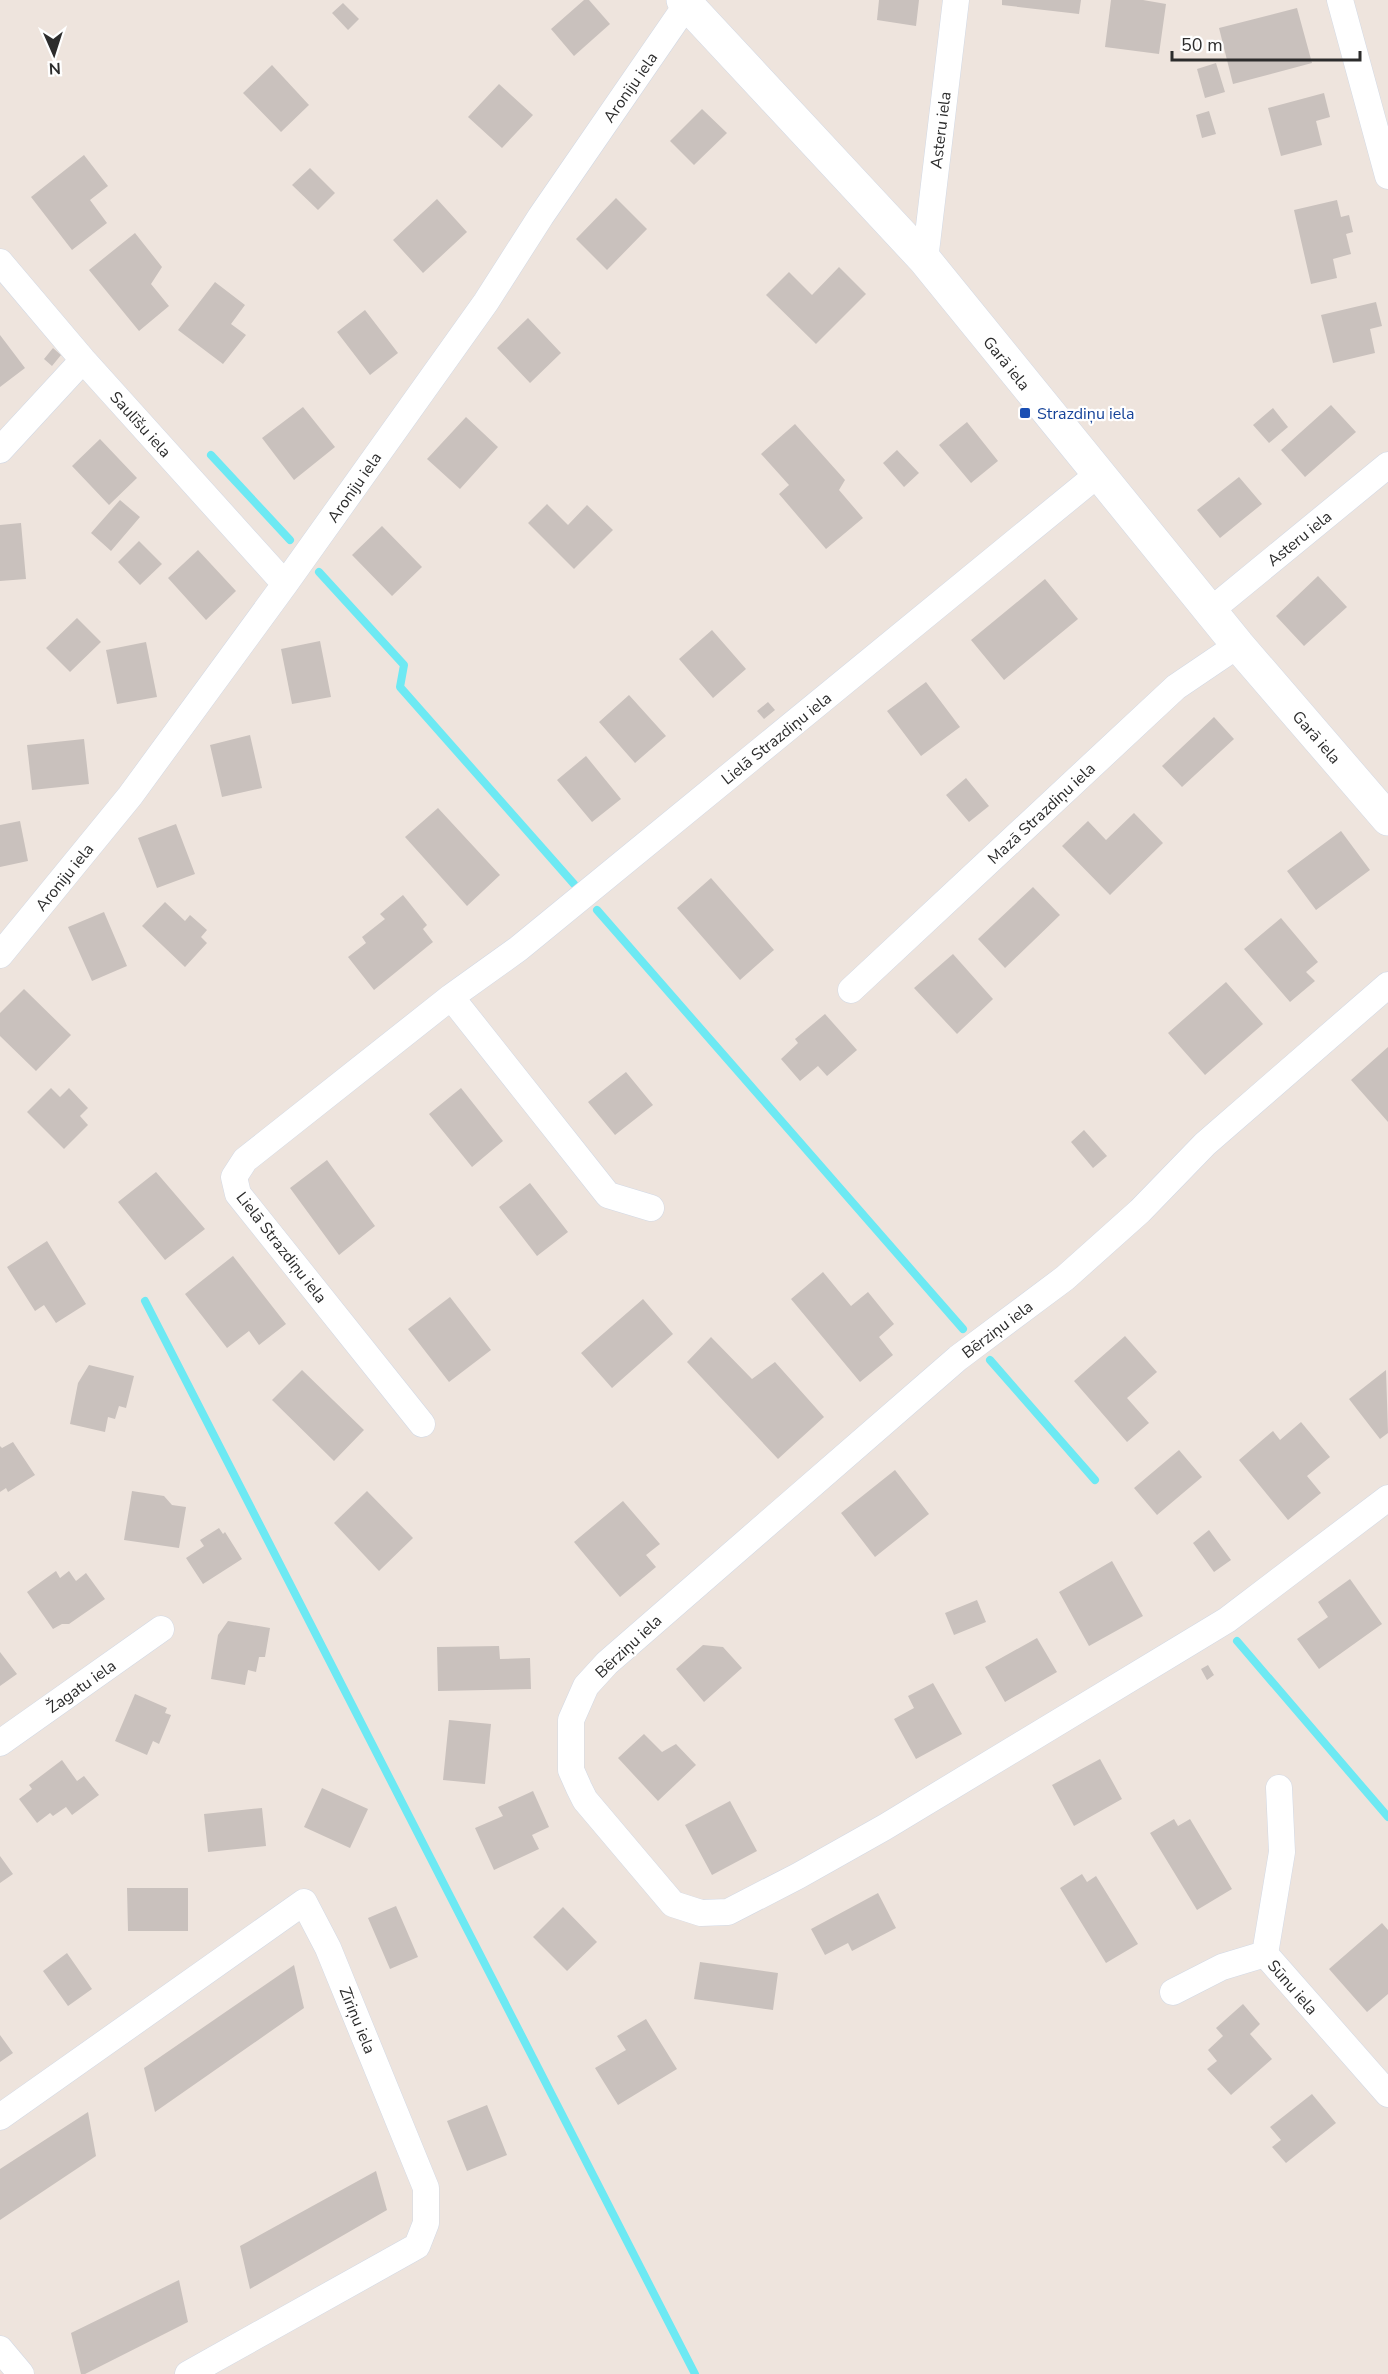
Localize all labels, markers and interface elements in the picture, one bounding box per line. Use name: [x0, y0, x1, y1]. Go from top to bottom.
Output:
north arrow: [24, 24, 84, 84]
scale bar: [1172, 24, 1360, 62]
text: 50 m: [1181, 33, 1223, 57]
street label: Aroniju iela: [598, 48, 663, 127]
text: N: [48, 57, 61, 79]
street label: Asteru iela: [925, 90, 957, 170]
street label: Garā iela: [978, 332, 1035, 395]
street label: Saulīšu iela: [105, 387, 176, 462]
place label: Strazdiņu iela: [1037, 403, 1134, 425]
marker: Strazdiņu iela: [1018, 406, 1032, 420]
street label: Aroniju iela: [322, 448, 387, 527]
street label: Asteru iela: [1263, 506, 1337, 572]
street label: Lielā Strazdiņu iela: [717, 688, 836, 790]
street label: Garā iela: [1287, 706, 1345, 769]
street label: Mazā Strazdiņu iela: [983, 758, 1100, 869]
street label: Aroniju iela: [31, 839, 99, 916]
street label: Lielā Strazdiņu iela: [231, 1187, 332, 1308]
street label: Bērziņu iela: [958, 1296, 1038, 1364]
street label: Bērziņu iela: [591, 1610, 667, 1683]
street label: Žagatu iela: [43, 1655, 121, 1719]
street label: Sūnu iela: [1262, 1955, 1322, 2020]
street label: Zīriņu iela: [334, 1984, 380, 2057]

